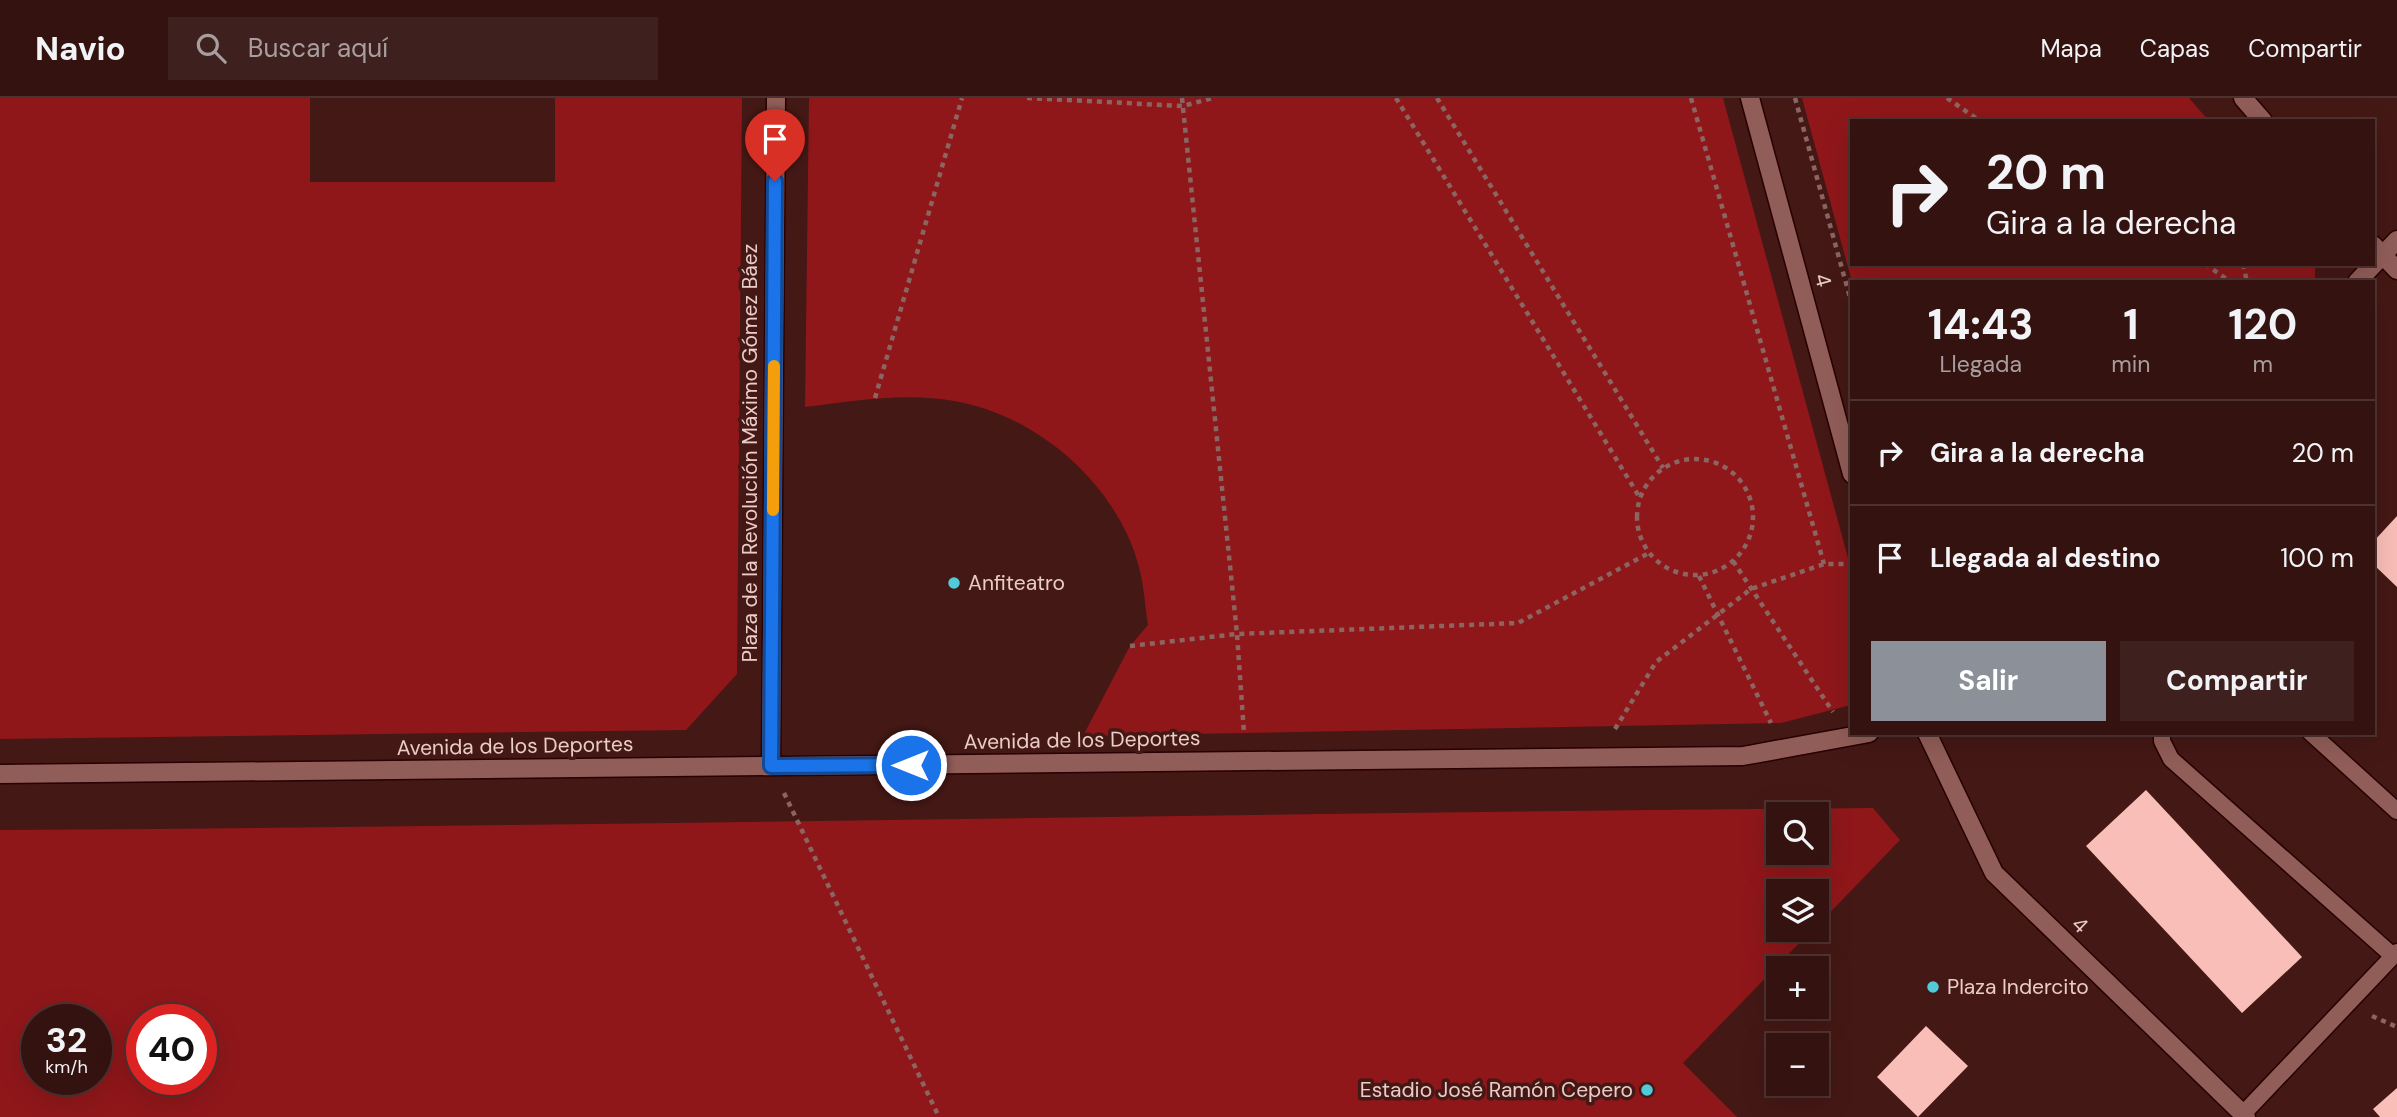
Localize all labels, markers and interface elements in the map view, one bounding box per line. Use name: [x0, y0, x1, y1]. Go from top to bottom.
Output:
search box: [168, 17, 658, 80]
text: Navio: [35, 27, 126, 70]
icon: search: [192, 29, 230, 67]
text: Buscar aquí: [248, 31, 388, 65]
text: Mapa: [2040, 33, 2102, 64]
text: Capas: [2140, 33, 2210, 64]
text: Compartir: [2248, 33, 2362, 64]
pin: [745, 109, 805, 181]
icon: arrive: [756, 120, 794, 158]
text: 20 m: [1986, 140, 2106, 204]
icon: right: [1871, 147, 1962, 238]
text: Gira a la derecha: [1986, 202, 2236, 244]
street label: Plaza de la Revolución Máximo Gómez Báez: [736, 244, 764, 662]
street label: 4: [1808, 270, 1838, 290]
text: 14:43: [1928, 297, 2034, 352]
text: 1: [2123, 297, 2139, 352]
text: 120: [2228, 297, 2297, 352]
text: Llegada: [1939, 349, 2022, 379]
text: min: [2111, 349, 2151, 379]
text: m: [2253, 349, 2273, 379]
icon: right: [1871, 434, 1909, 472]
text: Gira a la derecha: [1930, 436, 2145, 470]
text: 20 m: [2291, 436, 2354, 470]
icon: arrive: [1871, 539, 1909, 577]
text: Llegada al destino: [1930, 541, 2161, 575]
text: 100 m: [2280, 541, 2354, 575]
place label: Anfiteatro: [968, 569, 1065, 597]
marker: Anfiteatro: [946, 575, 962, 591]
button: Salir: [1871, 641, 2106, 721]
button: Compartir: [2120, 641, 2354, 721]
street label: Avenida de los Deportes: [963, 724, 1201, 756]
position arrow: [874, 728, 948, 802]
street label: Avenida de los Deportes: [396, 730, 634, 762]
map controls: [1766, 802, 1829, 1096]
button: search: [1766, 802, 1829, 865]
button: layers: [1766, 879, 1829, 942]
street label: 4: [2066, 911, 2094, 940]
button: +: [1766, 956, 1829, 1019]
place label: Plaza Indercito: [1947, 973, 2089, 1001]
marker: Plaza Indercito: [1925, 979, 1941, 995]
speed limit sign: 40: [126, 1004, 217, 1095]
text: 32: [46, 1017, 87, 1063]
button: −: [1766, 1033, 1829, 1096]
text: km/h: [45, 1055, 88, 1079]
place label: Estadio José Ramón Cepero: [1360, 1076, 1633, 1104]
marker: Estadio José Ramón Cepero: [1639, 1082, 1655, 1098]

